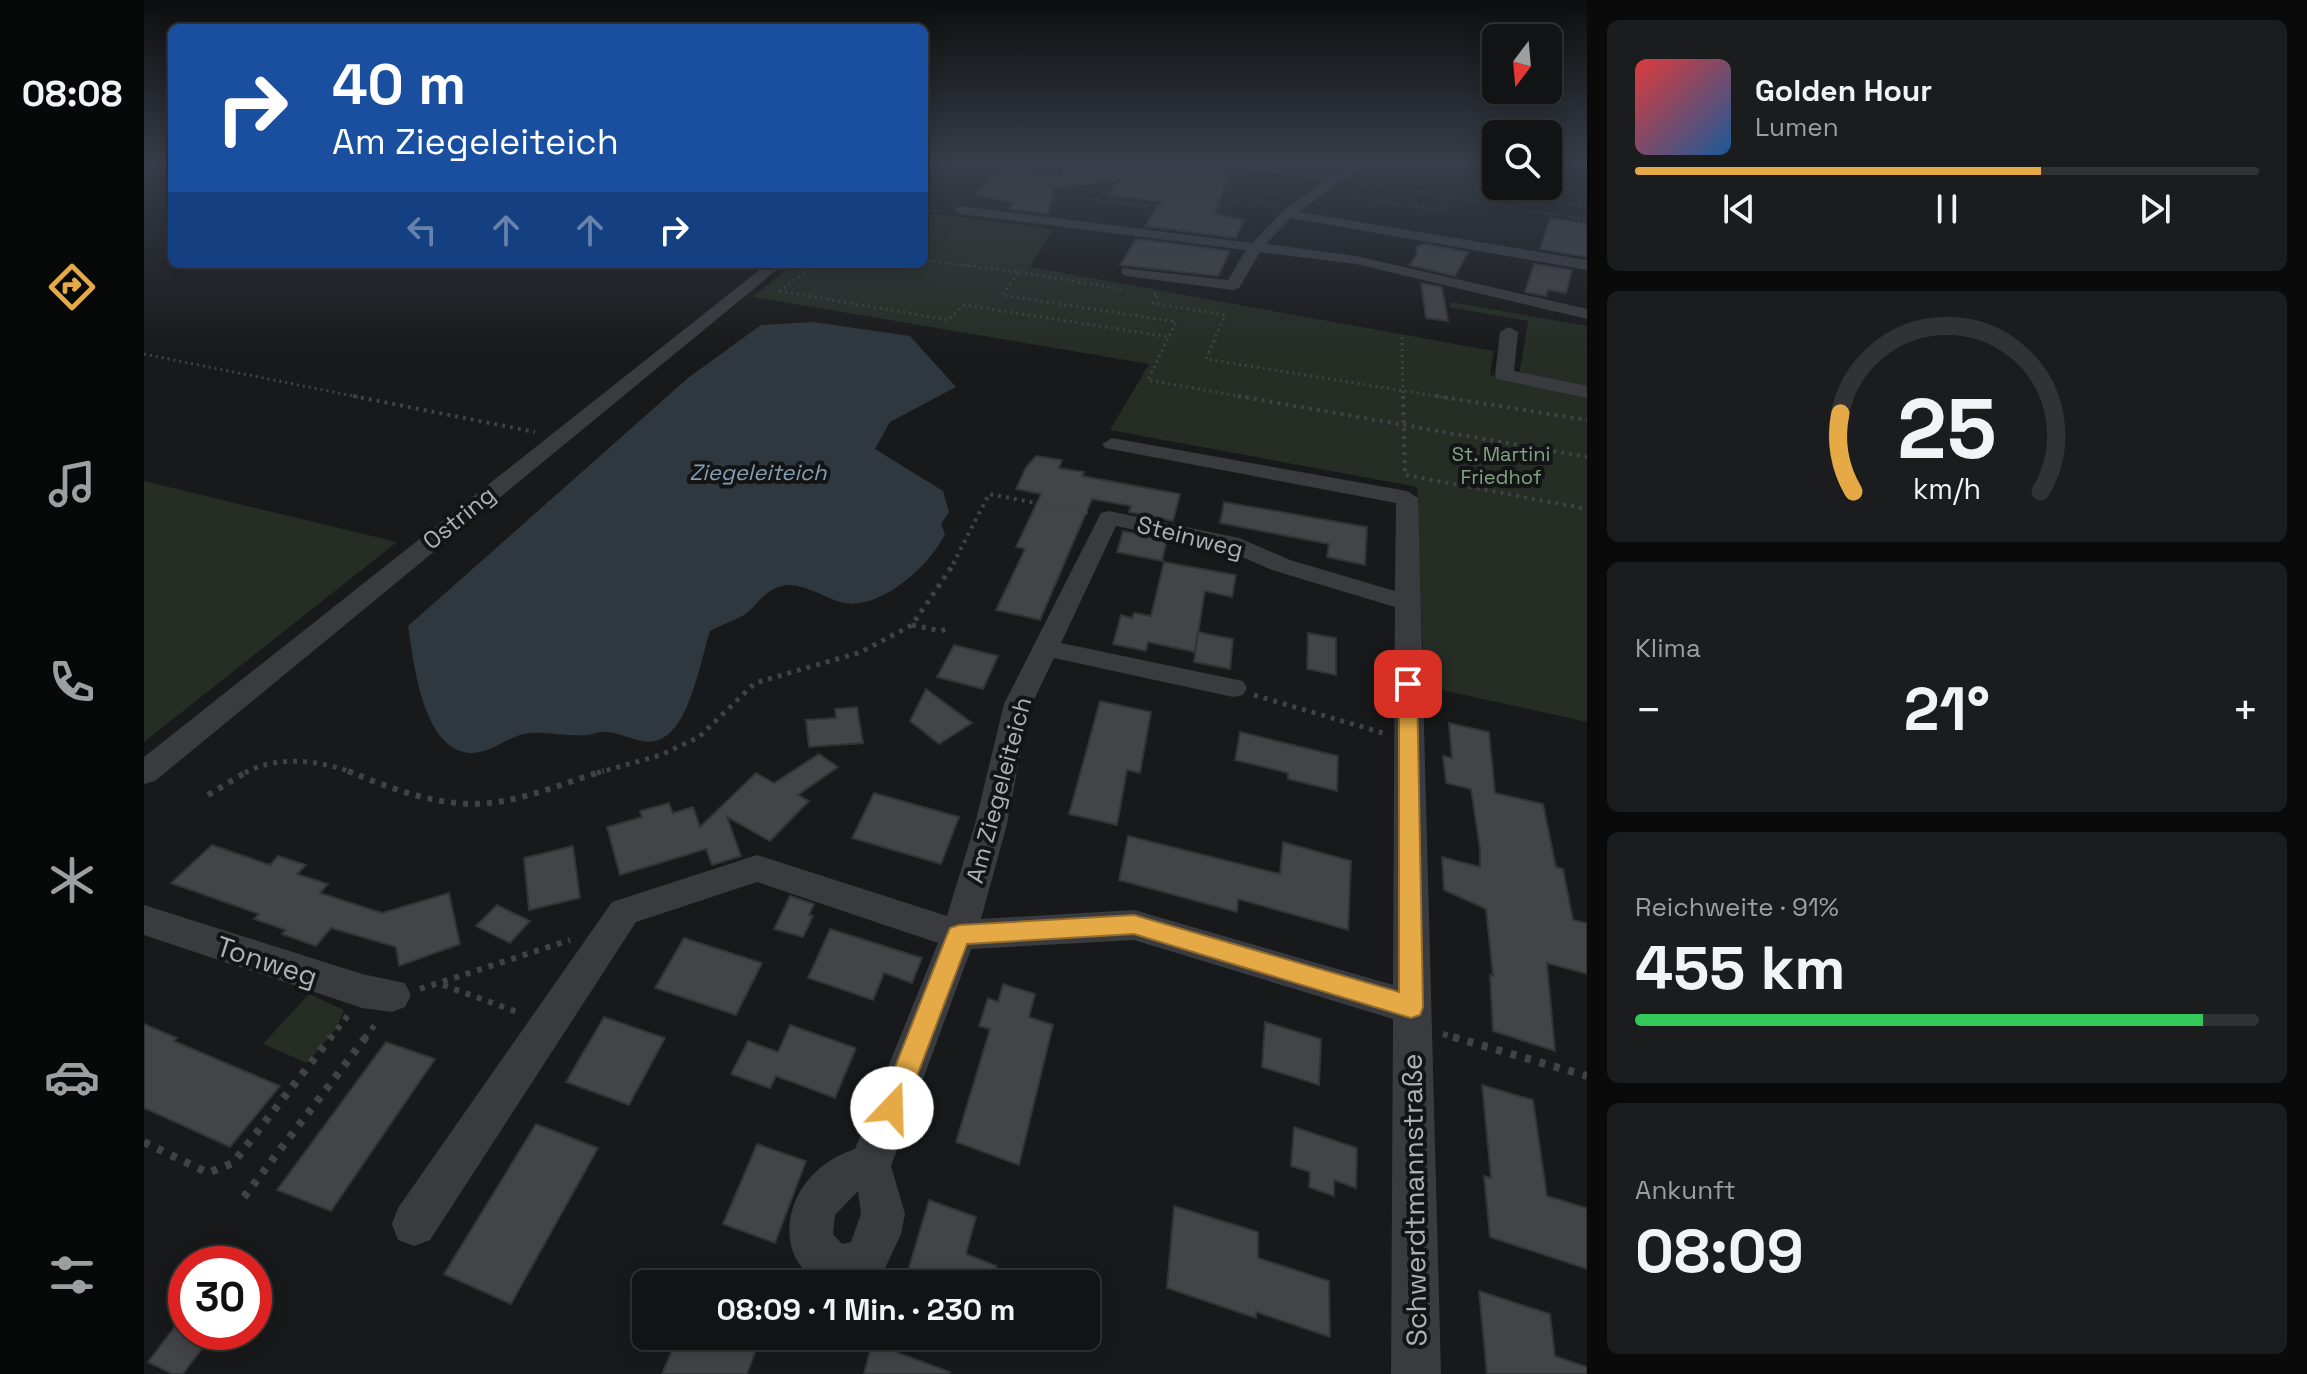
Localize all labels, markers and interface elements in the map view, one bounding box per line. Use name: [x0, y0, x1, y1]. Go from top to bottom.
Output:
north arrow: [1482, 24, 1562, 104]
map controls: [1482, 24, 1562, 200]
text: 40 m: [332, 49, 466, 120]
icon: right: [200, 56, 304, 160]
text: 08:08: [22, 71, 122, 117]
text: Golden Hour: [1755, 71, 1932, 110]
text: Lumen: [1755, 110, 1839, 144]
text: Am Ziegeleiteich: [332, 119, 619, 165]
button: search: [1482, 120, 1562, 200]
icon: previous: [1717, 187, 1761, 231]
icon: pause: [1925, 187, 1969, 231]
icon: next: [2133, 187, 2177, 231]
icon: left: [400, 208, 444, 252]
icon: ahead: [484, 208, 528, 252]
icon: ahead: [568, 208, 612, 252]
icon: right: [652, 208, 696, 252]
icon: directions: [44, 259, 100, 315]
text: 25: [1897, 376, 1997, 482]
park label: St. Martini Friedhof: [1452, 441, 1550, 490]
icon: music: [44, 456, 100, 512]
water label: Ziegeleiteich: [690, 458, 827, 486]
text: km/h: [1913, 471, 1981, 507]
street label: Ostring: [416, 479, 501, 556]
street label: Steinweg: [1134, 508, 1247, 565]
text: Klima: [1635, 631, 1701, 665]
pin: [1374, 650, 1442, 718]
icon: phone: [44, 654, 100, 710]
icon: arrive: [1386, 662, 1430, 706]
text: 21°: [1904, 671, 1990, 748]
text: −: [1635, 682, 1662, 738]
text: +: [2232, 682, 2259, 738]
street label: Am Ziegeleiteich: [959, 694, 1038, 886]
icon: climate: [44, 852, 100, 908]
text: Reichweite · 91%: [1635, 890, 1839, 924]
street label: Tonweg: [212, 928, 322, 994]
text: 455 km: [1635, 930, 1845, 1007]
icon: car: [44, 1049, 100, 1105]
street label: Schwerdtmannstraße: [1393, 1053, 1435, 1347]
position arrow: [850, 1066, 934, 1150]
text: Ankunft: [1635, 1173, 1736, 1207]
text: 08:09: [1635, 1213, 1804, 1290]
speed limit sign: 30: [168, 1246, 272, 1350]
icon: filters: [44, 1247, 100, 1303]
text: 08:09 · 1 Min. · 230 m: [717, 1290, 1015, 1329]

